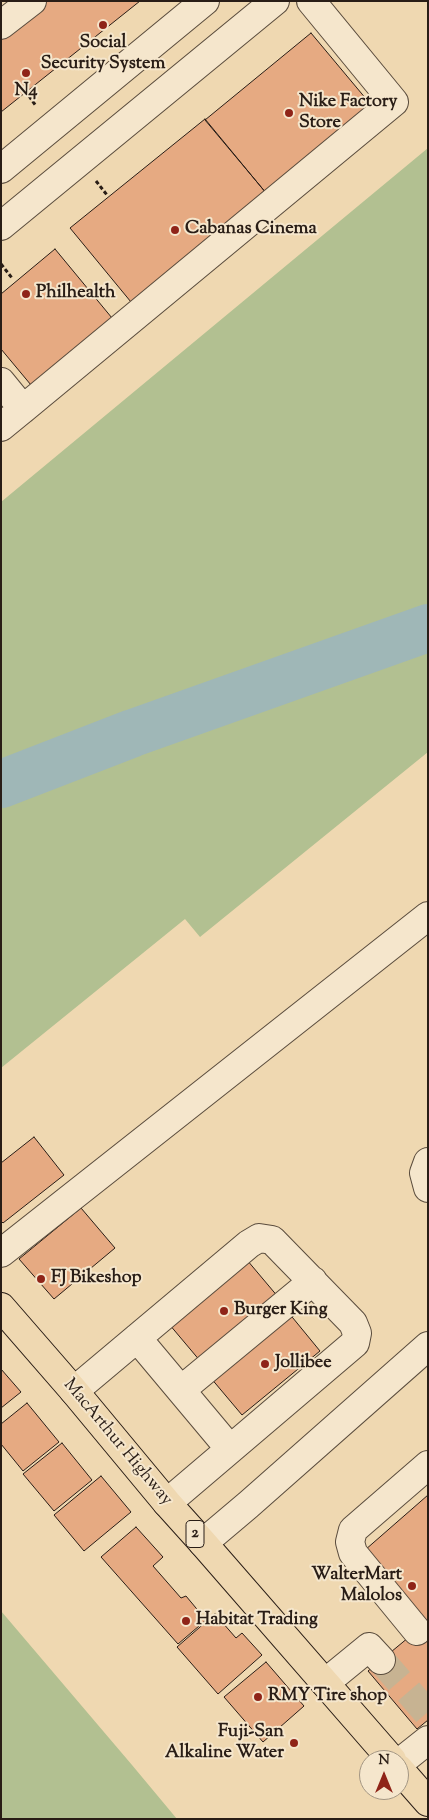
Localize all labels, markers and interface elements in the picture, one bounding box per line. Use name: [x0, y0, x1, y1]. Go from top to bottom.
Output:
marker: Social Security System: [97, 19, 109, 31]
place label: Social Security System: [41, 33, 165, 76]
marker: N4: [20, 67, 32, 79]
place label: N4: [14, 81, 38, 103]
place label: Nike Factory Store: [299, 92, 398, 134]
marker: Nike Factory Store: [283, 107, 295, 119]
place label: Cabanas Cinema: [185, 219, 317, 241]
marker: Cabanas Cinema: [169, 224, 181, 236]
place label: Philhealth: [36, 283, 115, 305]
marker: Philhealth: [20, 288, 32, 300]
place label: FJ Bikeshop: [51, 1268, 141, 1290]
marker: FJ Bikeshop: [35, 1273, 47, 1285]
place label: Burger King: [234, 1300, 328, 1322]
marker: Burger King: [218, 1305, 230, 1317]
place label: Jollibee: [275, 1353, 332, 1375]
marker: Jollibee: [259, 1358, 271, 1370]
street label: MacArthur Highway: [58, 1375, 176, 1511]
road number: 2: [186, 1520, 204, 1548]
place label: WalterMart Malolos: [311, 1565, 402, 1608]
marker: WalterMart Malolos: [406, 1580, 418, 1592]
place label: Habitat Trading: [196, 1610, 318, 1632]
marker: Habitat Trading: [180, 1615, 192, 1627]
place label: RMY Tire shop: [268, 1686, 387, 1708]
marker: RMY Tire shop: [252, 1691, 264, 1703]
place label: Fuji-San Alkaline Water: [165, 1722, 284, 1765]
marker: Fuji-San Alkaline Water: [288, 1737, 300, 1749]
north arrow: [359, 1750, 409, 1800]
text: N: [378, 1751, 390, 1771]

